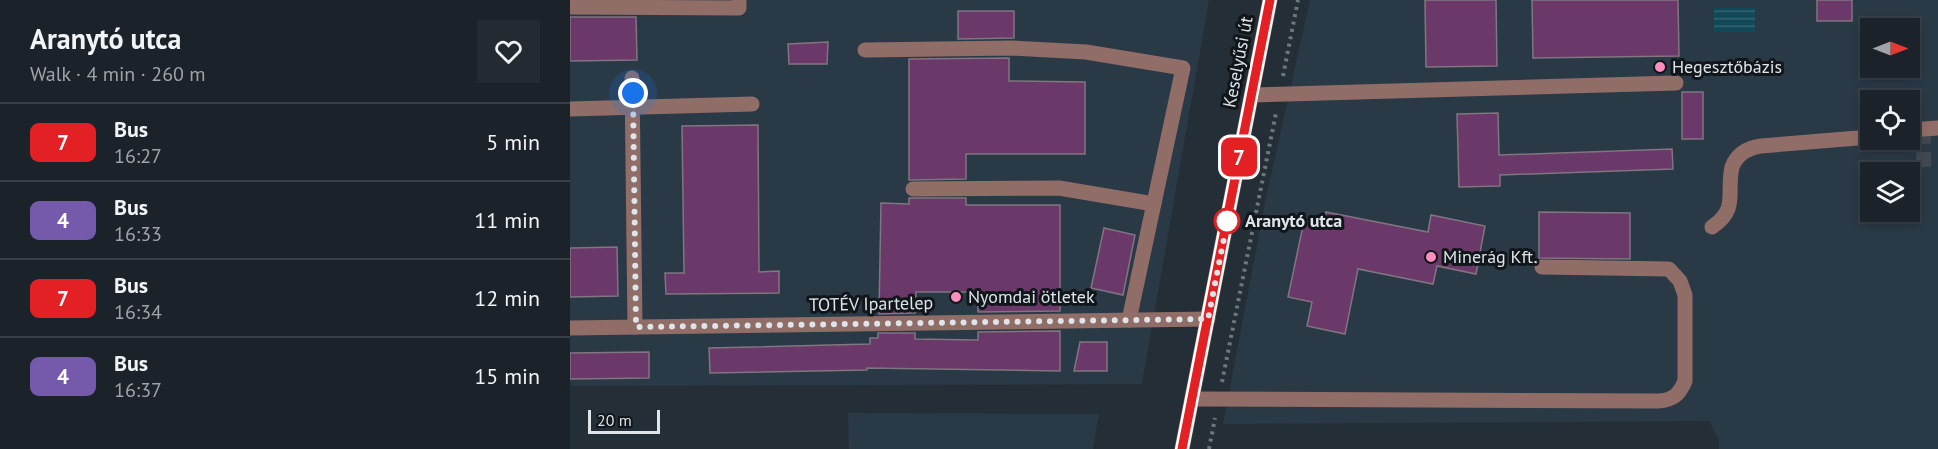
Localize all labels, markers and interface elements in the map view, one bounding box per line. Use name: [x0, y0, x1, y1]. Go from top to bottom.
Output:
street label: Keselyűsi út: [1217, 14, 1258, 109]
north arrow: [1860, 18, 1920, 78]
map controls: [1860, 18, 1920, 222]
text: Aranytó utca: [30, 20, 181, 57]
button: heart: [477, 20, 540, 83]
place label: Hegesztőbázis: [1672, 55, 1782, 78]
marker: Hegesztőbázis: [1653, 60, 1667, 74]
text: Walk · 4 min · 260 m: [30, 61, 206, 87]
your location: [618, 78, 648, 108]
button: locate: [1860, 90, 1920, 150]
text: Bus: [114, 115, 148, 143]
text: 5 min: [486, 128, 540, 156]
text: 7: [57, 129, 69, 156]
line badge: 7: [1220, 138, 1258, 176]
text: 16:27: [114, 143, 162, 169]
text: 7: [1233, 144, 1245, 171]
button: layers: [1860, 162, 1920, 222]
text: Bus: [114, 193, 148, 221]
text: 11 min: [474, 206, 540, 234]
text: 4: [57, 207, 69, 234]
marker: Aranytó utca: [1214, 208, 1240, 234]
place label: Aranytó utca: [1245, 209, 1342, 232]
text: 16:33: [114, 221, 162, 247]
place label: Minerág Kft.: [1443, 245, 1537, 268]
marker: Minerág Kft.: [1424, 250, 1438, 264]
text: Bus: [114, 271, 148, 299]
text: 12 min: [474, 284, 540, 312]
text: 7: [57, 285, 69, 312]
place label: Nyomdai ötletek: [968, 285, 1095, 308]
marker: Nyomdai ötletek: [949, 290, 963, 304]
street label: TOTÉV Ipartelep: [809, 291, 933, 316]
text: 16:34: [114, 299, 162, 325]
text: Bus: [114, 349, 148, 377]
text: 15 min: [474, 362, 540, 390]
text: 4: [57, 363, 69, 390]
text: 16:37: [114, 377, 162, 403]
scale bar: [588, 407, 660, 434]
text: 20 m: [597, 410, 632, 430]

